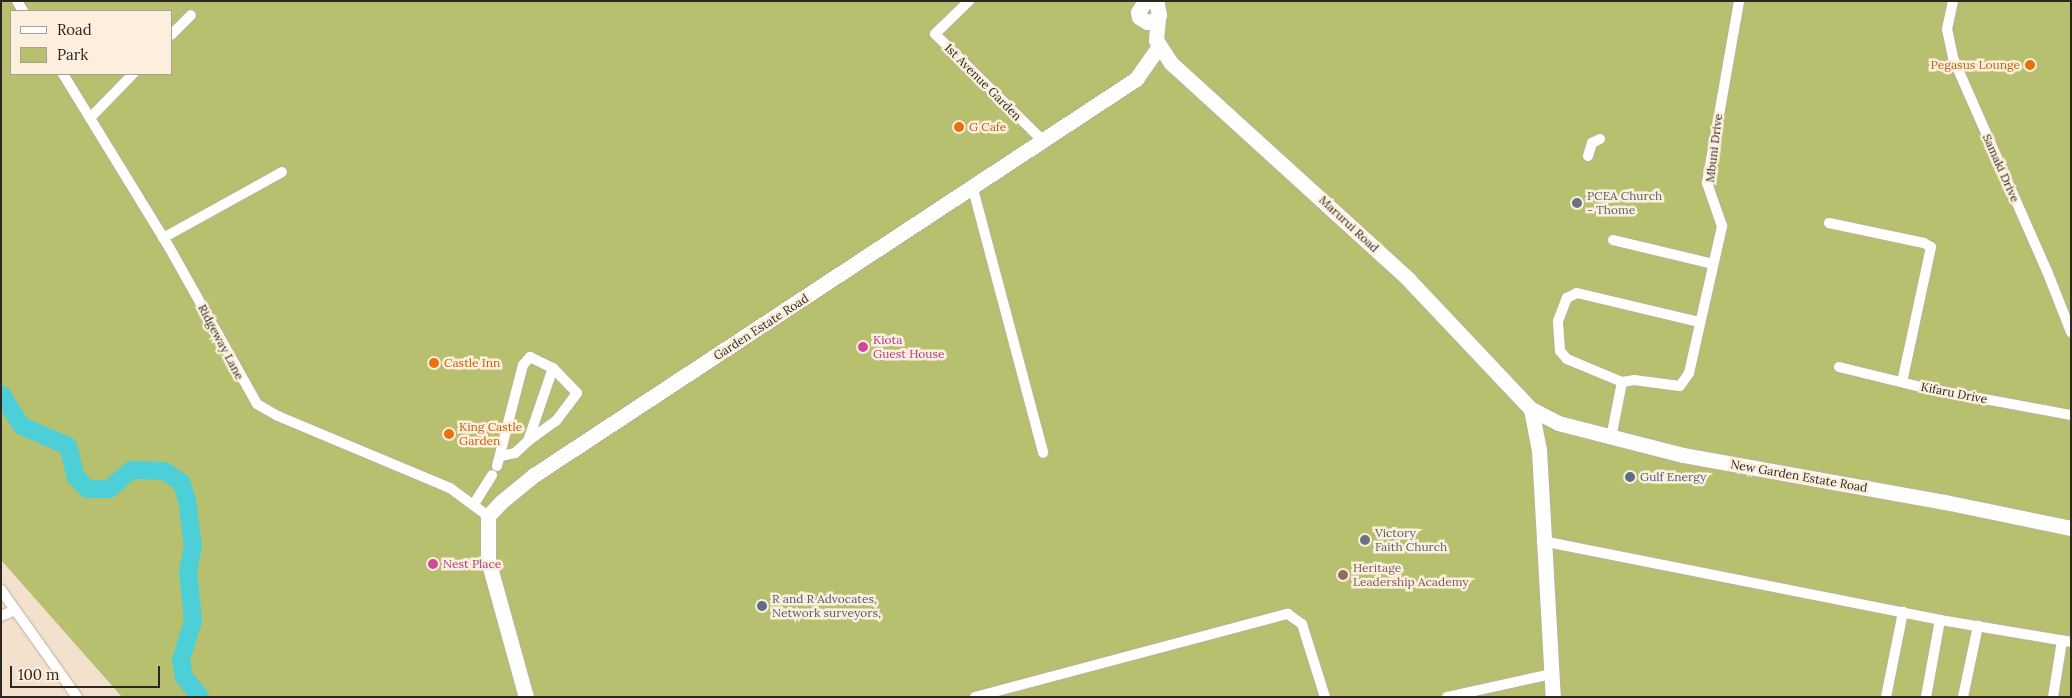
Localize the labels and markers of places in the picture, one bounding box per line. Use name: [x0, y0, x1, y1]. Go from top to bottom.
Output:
place label: Pegasus Lounge: [1931, 58, 2020, 72]
marker: Pegasus Lounge: [2024, 59, 2036, 71]
place label: G Cafe: [969, 120, 1006, 134]
marker: G Cafe: [953, 121, 965, 133]
place label: PCEA Church - Thome: [1587, 189, 1662, 217]
marker: PCEA Church - Thome: [1571, 197, 1583, 209]
place label: Kiota Guest House: [873, 333, 944, 361]
marker: Kiota Guest House: [857, 341, 869, 353]
place label: Castle Inn: [444, 356, 500, 370]
marker: Castle Inn: [428, 357, 440, 369]
place label: King Castle Garden: [459, 420, 522, 448]
marker: King Castle Garden: [443, 428, 455, 440]
place label: Gulf Energy: [1640, 470, 1706, 484]
marker: Gulf Energy: [1624, 471, 1636, 483]
place label: Victory Faith Church: [1375, 526, 1447, 554]
marker: Victory Faith Church: [1359, 534, 1371, 546]
place label: Nest Place: [443, 557, 501, 571]
marker: Nest Place: [427, 558, 439, 570]
place label: Heritage Leadership Academy: [1353, 561, 1469, 589]
marker: Heritage Leadership Academy: [1337, 569, 1349, 581]
place label: R and R Advocates, Network surveyors,: [772, 592, 881, 620]
marker: R and R Advocates, Network surveyors,: [756, 600, 768, 612]

